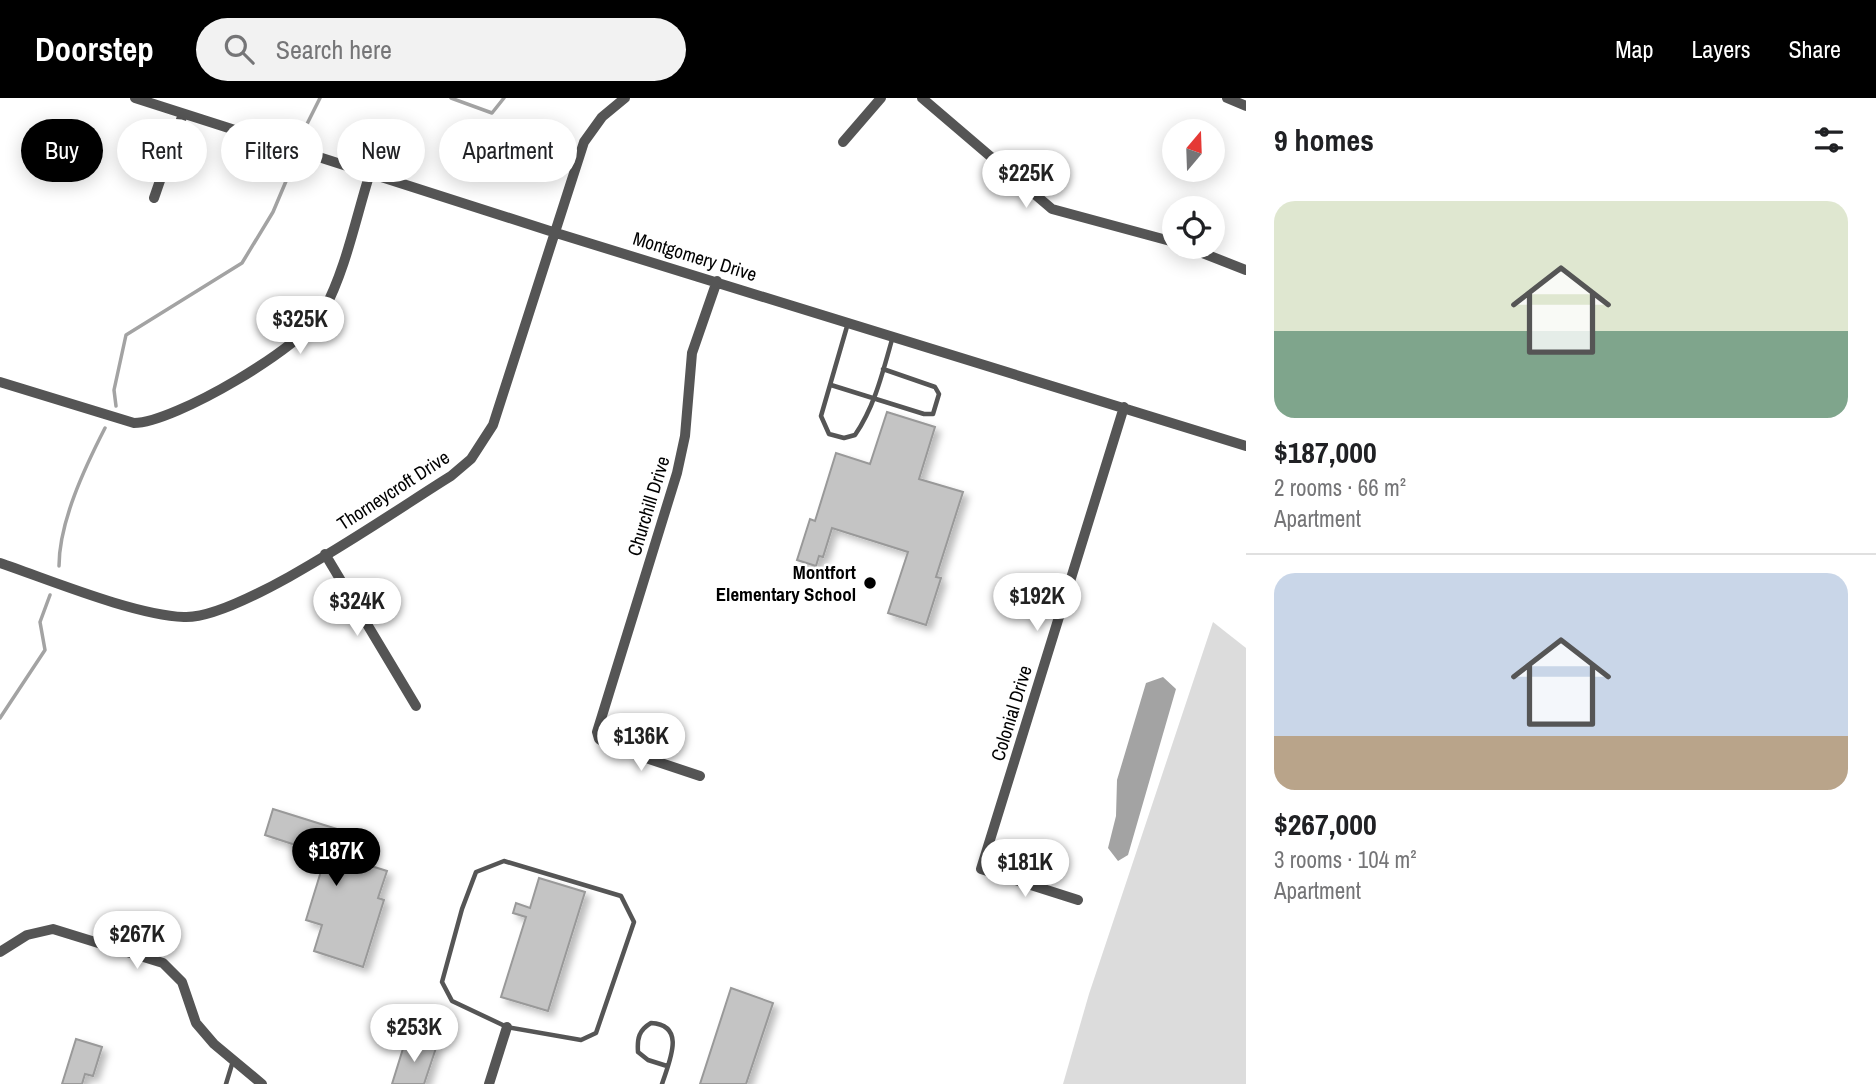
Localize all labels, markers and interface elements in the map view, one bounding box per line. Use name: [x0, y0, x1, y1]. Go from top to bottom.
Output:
search box: [196, 18, 686, 81]
text: Doorstep: [35, 27, 154, 71]
icon: search: [220, 30, 258, 68]
text: Search here: [276, 32, 392, 67]
text: Map: [1615, 33, 1653, 65]
text: Layers: [1691, 33, 1750, 65]
text: Share: [1788, 33, 1841, 65]
chip: Buy: [21, 119, 103, 182]
chip: Rent: [117, 119, 207, 182]
chip: Filters: [221, 119, 323, 182]
chip: New: [337, 119, 425, 182]
chip: Apartment: [439, 119, 577, 182]
north arrow: [1162, 119, 1225, 182]
map controls: [1162, 119, 1225, 259]
text: 9 homes: [1274, 120, 1374, 160]
icon: filters: [1810, 121, 1848, 159]
pin: $225K: [977, 150, 1075, 210]
text: $225K: [998, 157, 1054, 188]
button: locate: [1162, 196, 1225, 259]
street label: Montgomery Drive: [630, 225, 760, 287]
icon: home: [1498, 247, 1624, 373]
pin: $325K: [251, 296, 349, 356]
text: $325K: [272, 303, 328, 334]
text: $187,000: [1274, 432, 1377, 472]
street label: Thorneycroft Drive: [332, 444, 454, 536]
street label: Churchill Drive: [621, 453, 675, 559]
text: 2 rooms · 66 m²: [1274, 472, 1406, 503]
text: Apartment: [1274, 503, 1361, 534]
place label: Montfort Elementary School: [716, 559, 856, 607]
pin: $192K: [988, 574, 1086, 633]
marker: Montfort Elementary School: [862, 575, 878, 591]
pin: $324K: [308, 578, 406, 638]
text: $192K: [1009, 580, 1065, 611]
text: $324K: [329, 585, 385, 616]
icon: home: [1498, 619, 1624, 745]
street label: Colonial Drive: [984, 662, 1038, 764]
pin: $136K: [592, 714, 690, 773]
text: $136K: [613, 720, 669, 751]
text: $267,000: [1274, 804, 1377, 844]
pin: $187K: [287, 828, 385, 888]
text: $187K: [308, 835, 364, 866]
pin: $181K: [976, 840, 1074, 899]
text: 3 rooms · 104 m²: [1274, 844, 1417, 875]
text: $181K: [997, 846, 1053, 877]
text: Apartment: [1274, 875, 1361, 906]
pin: $267K: [88, 912, 186, 971]
text: $267K: [109, 918, 165, 949]
pin: $253K: [365, 1004, 463, 1064]
text: $253K: [386, 1011, 442, 1042]

